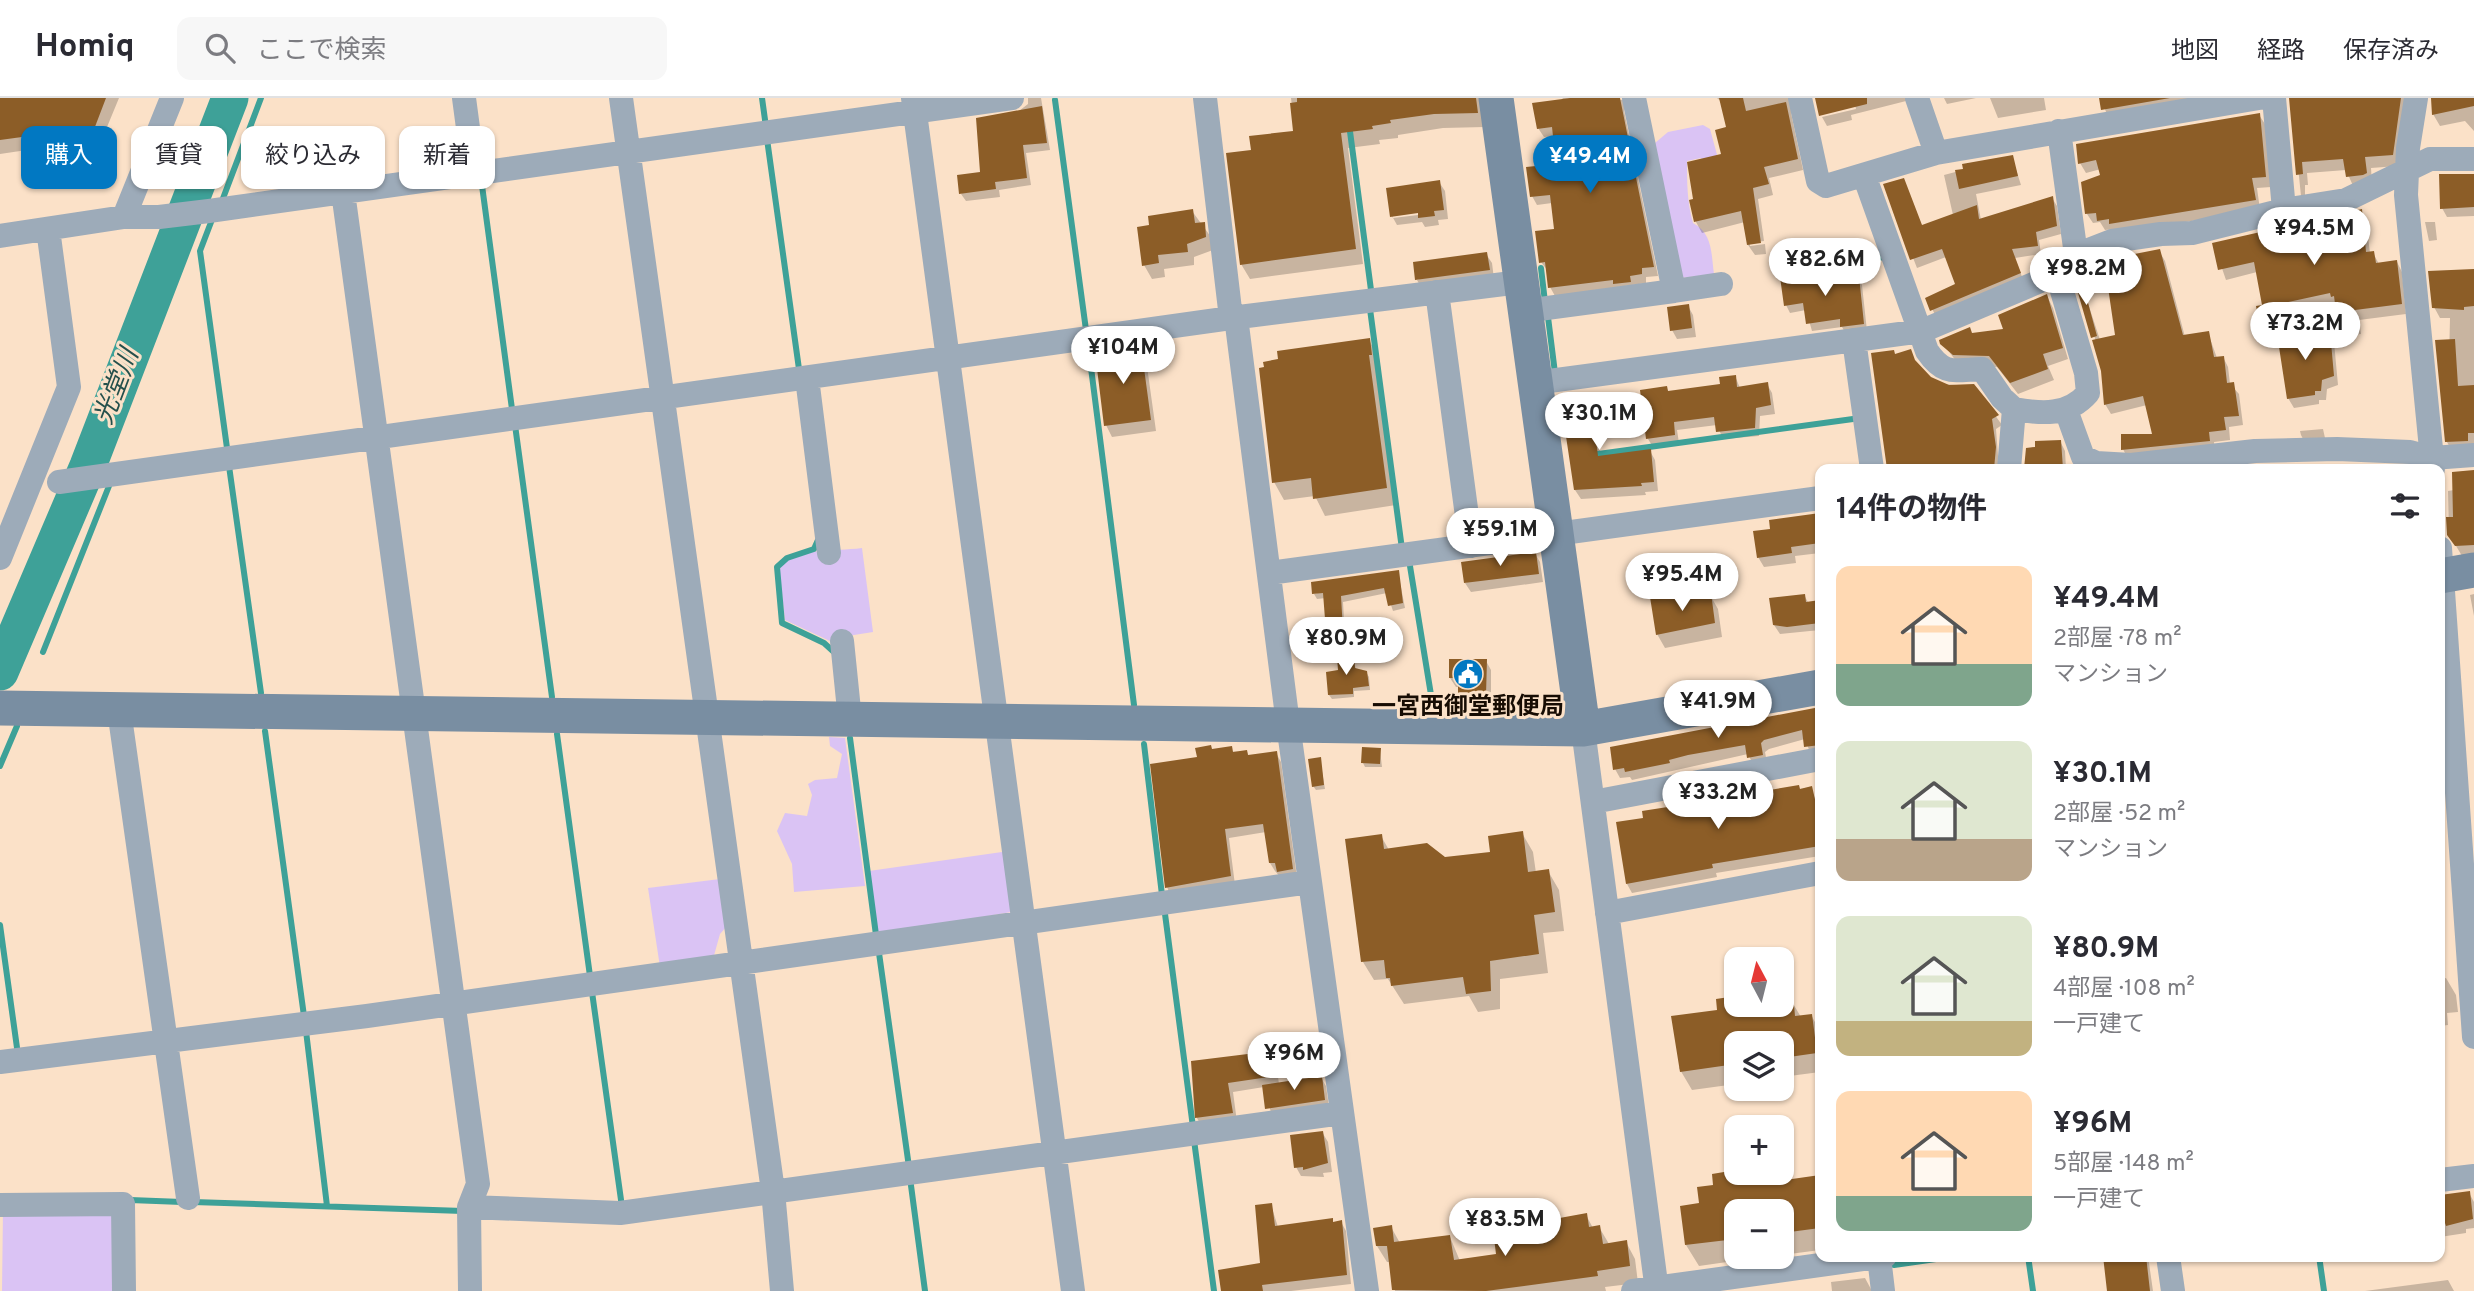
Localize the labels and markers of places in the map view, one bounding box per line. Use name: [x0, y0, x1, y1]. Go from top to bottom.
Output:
pin: ¥49.4M: [1533, 136, 1647, 195]
pin: ¥94.5M: [2257, 208, 2371, 267]
pin: ¥82.6M: [1768, 238, 1882, 298]
pin: ¥98.2M: [2029, 248, 2143, 307]
pin: ¥73.2M: [2248, 302, 2362, 362]
pin: ¥104M: [1074, 327, 1172, 386]
pin: ¥30.1M: [1542, 392, 1656, 452]
pin: ¥59.1M: [1443, 508, 1557, 568]
pin: ¥95.4M: [1625, 554, 1739, 613]
pin: ¥80.9M: [1289, 618, 1403, 677]
public building icon: 一宮西御堂郵便局: [1451, 657, 1485, 691]
pin: ¥41.9M: [1661, 680, 1775, 740]
place label: 一宮西御堂郵便局: [1372, 693, 1564, 723]
pin: ¥33.2M: [1661, 772, 1775, 831]
pin: ¥96M: [1253, 1032, 1335, 1092]
pin: ¥83.5M: [1448, 1198, 1562, 1258]

